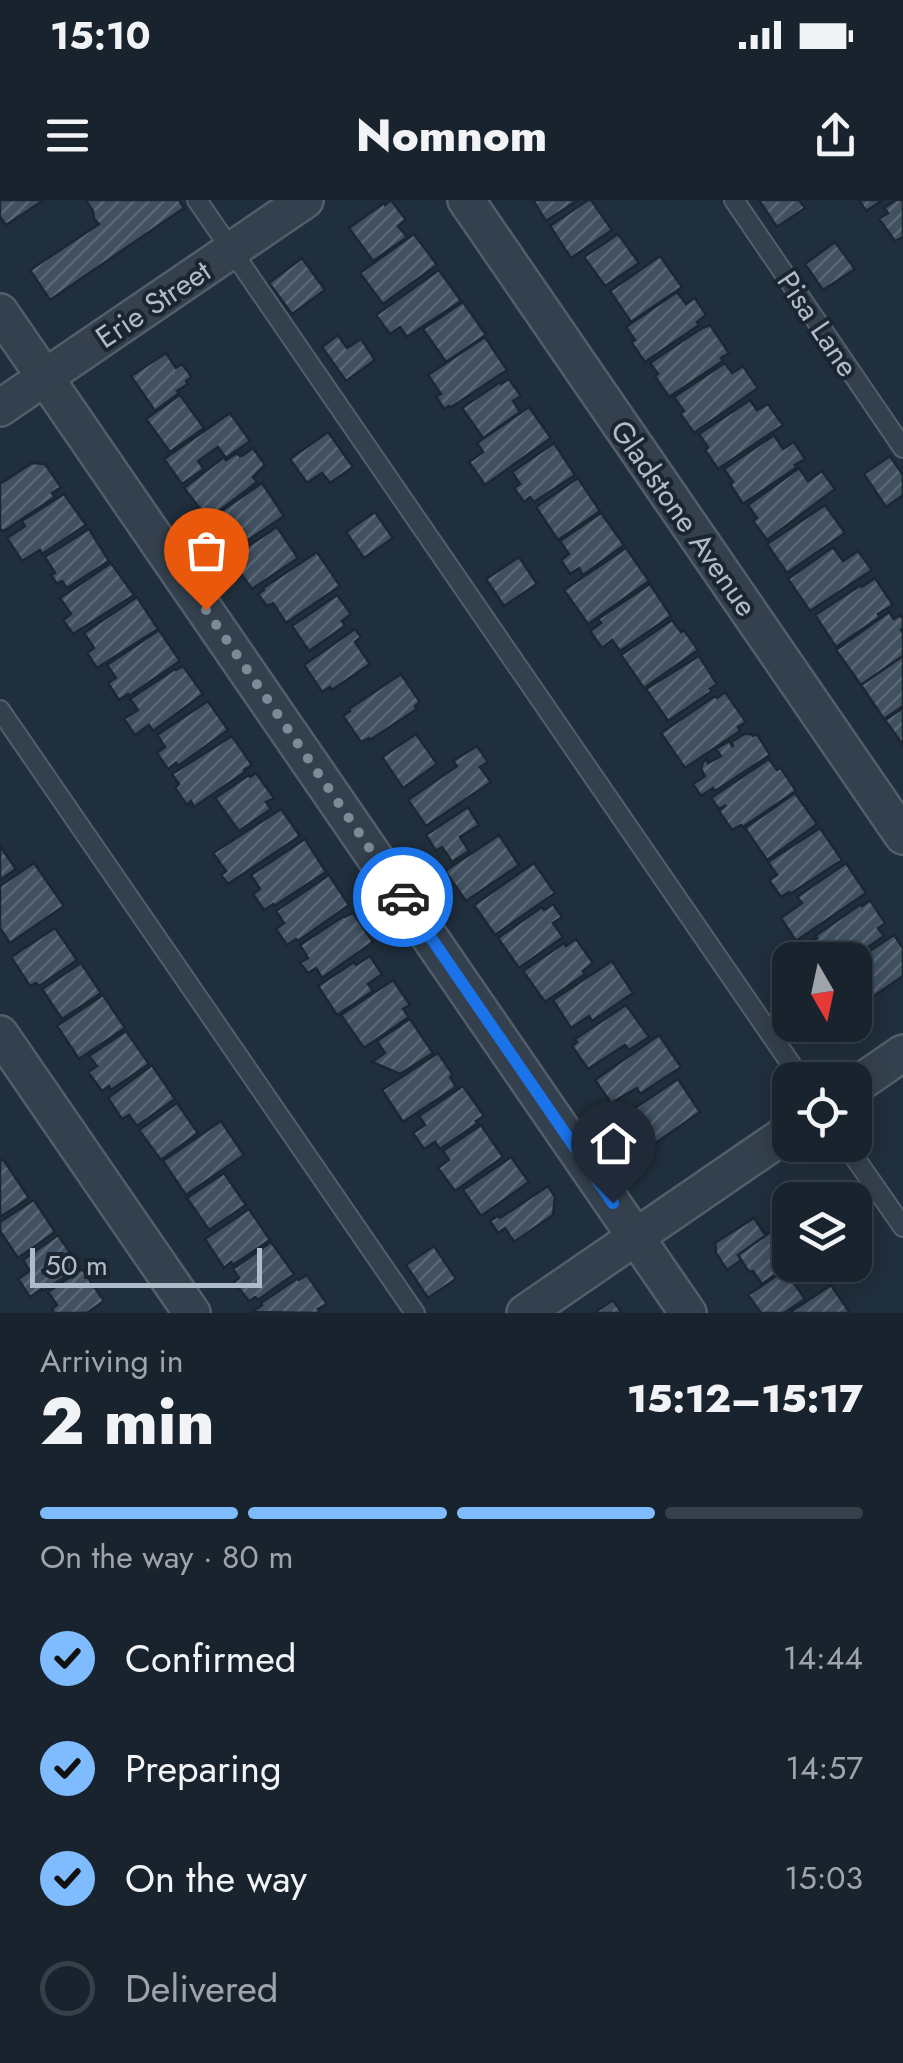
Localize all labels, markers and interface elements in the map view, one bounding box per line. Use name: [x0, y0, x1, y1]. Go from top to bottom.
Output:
text: 15:10: [50, 8, 151, 63]
text: Nomnom: [356, 103, 547, 168]
icon: menu: [40, 108, 95, 163]
icon: share: [808, 108, 863, 163]
street label: Erie Street: [87, 249, 220, 358]
street label: Pisa Lane: [767, 263, 869, 385]
street label: Gladstone Avenue: [600, 411, 768, 625]
pin: [164, 508, 249, 611]
icon: bag: [179, 523, 234, 578]
courier: [353, 847, 453, 947]
icon: car: [376, 870, 431, 925]
north arrow: [772, 942, 872, 1042]
map controls: [772, 942, 872, 1282]
button: locate: [772, 1062, 872, 1162]
pin: [571, 1101, 656, 1204]
icon: home: [586, 1116, 641, 1171]
button: layers: [772, 1182, 872, 1282]
scale bar: [30, 1243, 262, 1288]
text: 50 m: [45, 1245, 108, 1286]
text: Arriving in: [40, 1338, 184, 1384]
text: 15:12–15:17: [627, 1371, 863, 1426]
text: 2 min: [40, 1374, 215, 1468]
text: On the way · 80 m: [40, 1534, 293, 1580]
icon: check: [40, 1631, 95, 1686]
text: Confirmed: [125, 1631, 296, 1686]
text: 14:44: [783, 1635, 863, 1681]
icon: check: [40, 1741, 95, 1796]
text: Preparing: [125, 1741, 282, 1796]
text: 14:57: [785, 1745, 863, 1791]
icon: check: [40, 1851, 95, 1906]
text: On the way: [125, 1851, 307, 1906]
text: 15:03: [784, 1855, 863, 1901]
text: Delivered: [125, 1961, 278, 2016]

